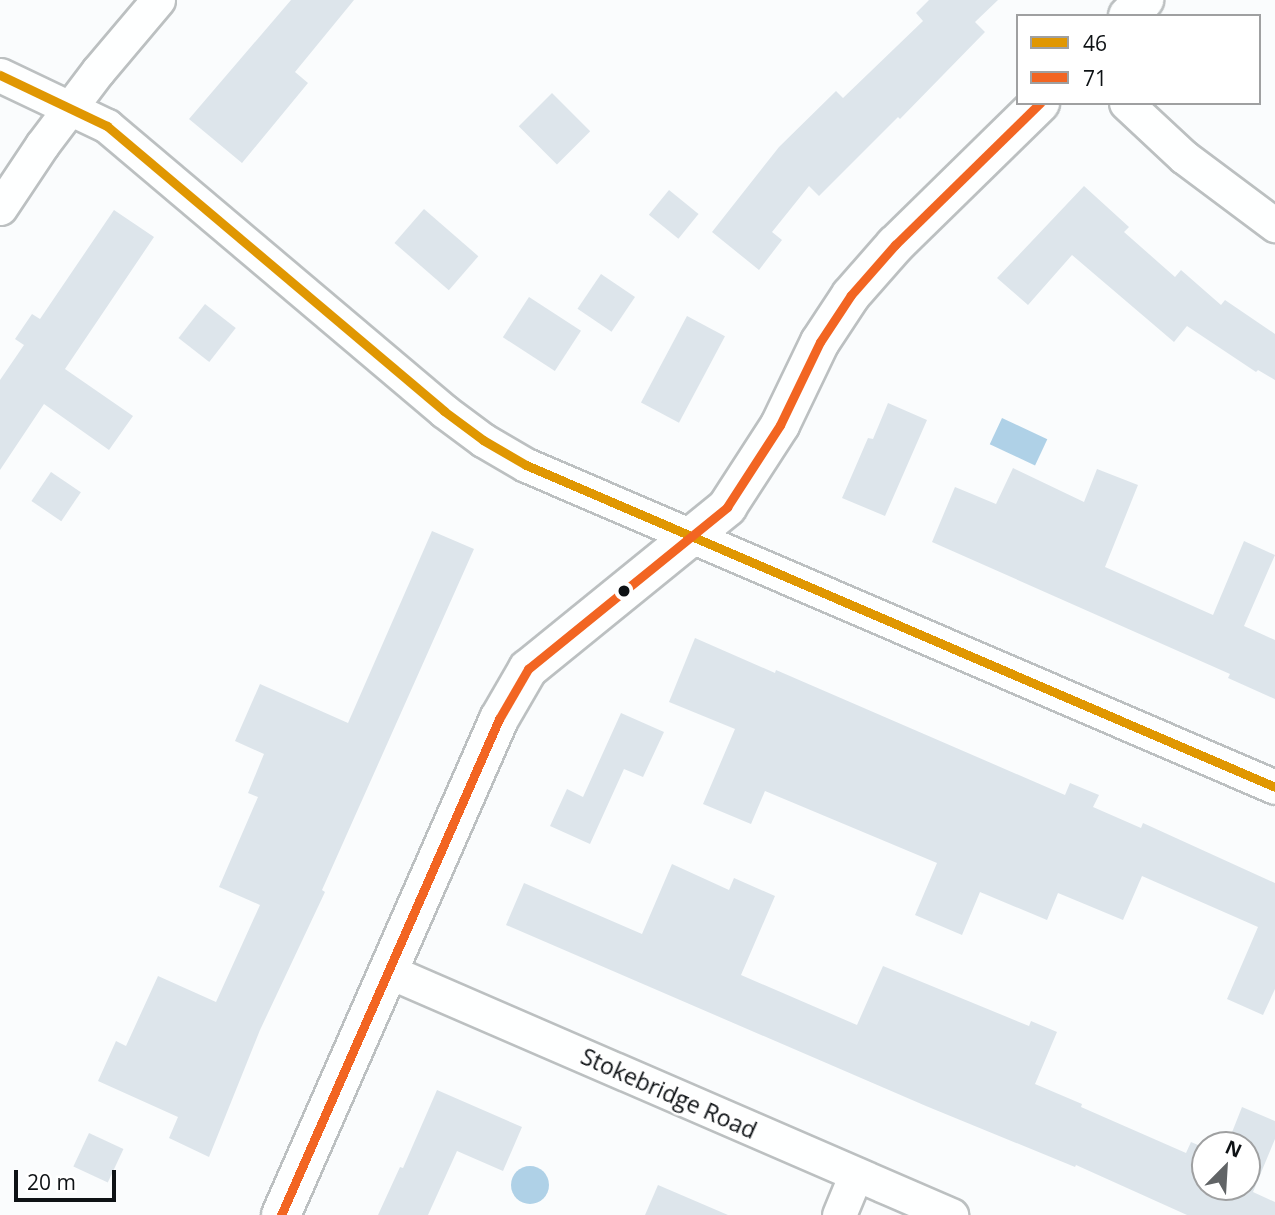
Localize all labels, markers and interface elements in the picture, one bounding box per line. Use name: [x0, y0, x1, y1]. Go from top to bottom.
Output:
legend: [1016, 14, 1261, 105]
text: 46: [1083, 29, 1107, 57]
text: 71: [1083, 64, 1107, 92]
unlabelled marker: [617, 584, 631, 598]
street label: Stokebridge Road: [577, 1042, 761, 1144]
north arrow: [1191, 1131, 1261, 1201]
text: N: [1221, 1134, 1246, 1164]
scale bar: [18, 1156, 119, 1200]
text: 20 m: [27, 1168, 76, 1196]

